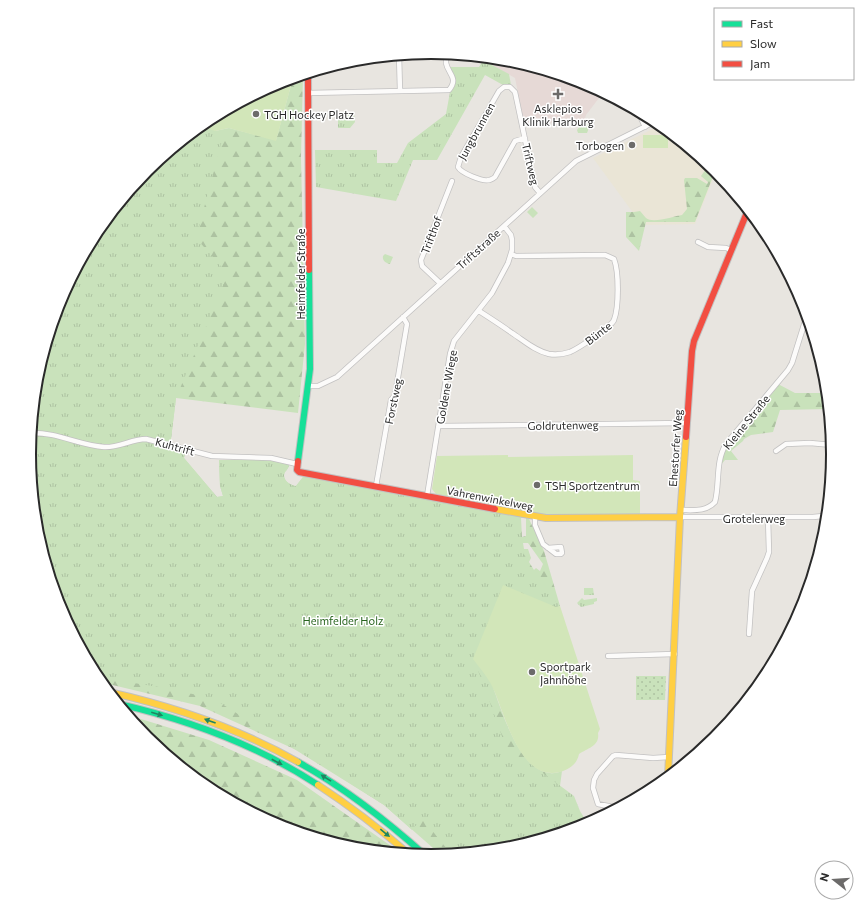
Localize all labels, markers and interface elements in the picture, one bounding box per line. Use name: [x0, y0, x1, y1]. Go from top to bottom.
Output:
legend: [714, 8, 854, 80]
text: Fast: [750, 16, 773, 30]
text: Slow: [750, 36, 777, 50]
text: Jam: [750, 56, 770, 71]
marker: Asklepios Klinik Harburg: [552, 88, 564, 100]
street label: Jungbrunnen: [455, 100, 498, 162]
place label: Asklepios Klinik Harburg: [522, 102, 594, 128]
place label: TGH Hockey Platz: [264, 108, 355, 121]
marker: TGH Hockey Platz: [251, 109, 261, 119]
place label: Torbogen: [576, 139, 624, 152]
marker: Torbogen: [627, 140, 637, 150]
street label: Triftweg: [520, 142, 542, 186]
street label: Trifthof: [418, 214, 444, 256]
street label: Triftstraße: [454, 226, 503, 272]
street label: Heimfelder Straße: [294, 228, 307, 320]
street label: Bünte: [582, 319, 614, 347]
street label: Goldene Wiege: [433, 349, 459, 425]
street label: Forstweg: [382, 377, 404, 425]
street label: Kleine Straße: [720, 392, 772, 452]
street label: Ehestorfer Weg: [666, 409, 684, 487]
street label: Goldrutenweg: [527, 418, 599, 432]
street label: Kuhtrift: [154, 435, 197, 458]
place label: TSH Sportzentrum: [545, 479, 640, 492]
marker: TSH Sportzentrum: [532, 480, 542, 490]
street label: Vahrenwinkelweg: [446, 483, 534, 513]
street label: Grotelerweg: [723, 512, 785, 525]
park label: Heimfelder Holz: [303, 614, 384, 627]
place label: Sportpark Jahnhöhe: [540, 660, 591, 687]
marker: Sportpark Jahnhöhe: [527, 667, 537, 677]
one-way arrow: [151, 711, 163, 717]
one-way arrow: [203, 718, 215, 724]
one-way arrow: [271, 758, 283, 765]
one-way arrow: [320, 775, 332, 782]
one-way arrow: [380, 829, 391, 838]
north arrow: [814, 860, 854, 900]
text: N: [817, 871, 831, 883]

